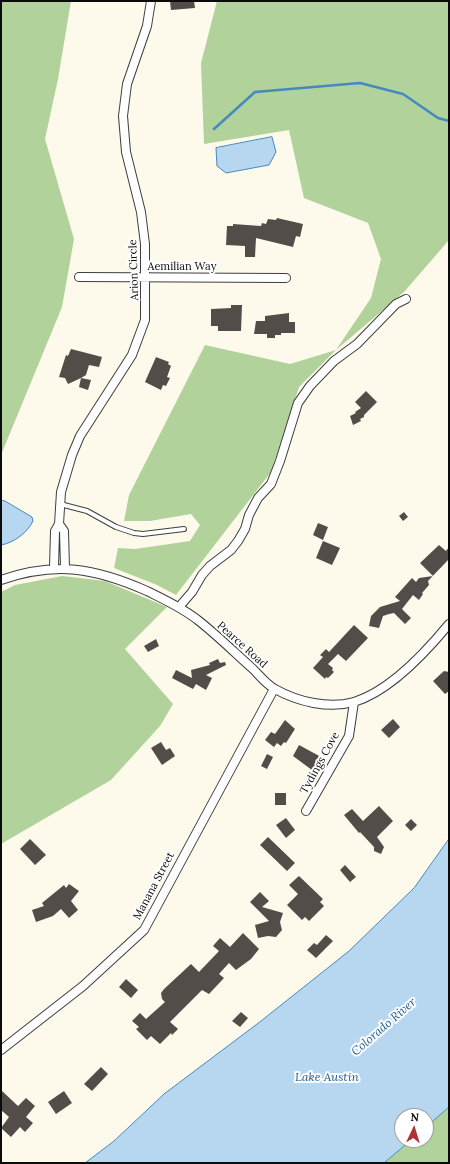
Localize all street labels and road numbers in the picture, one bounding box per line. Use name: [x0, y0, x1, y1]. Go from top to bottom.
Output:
street label: Arion Circle: [126, 239, 142, 301]
street label: Aemilian Way: [148, 260, 216, 274]
street label: Pearce Road: [214, 619, 270, 671]
street label: Tydings Cove: [298, 730, 342, 796]
street label: Manana Street: [131, 850, 177, 922]

